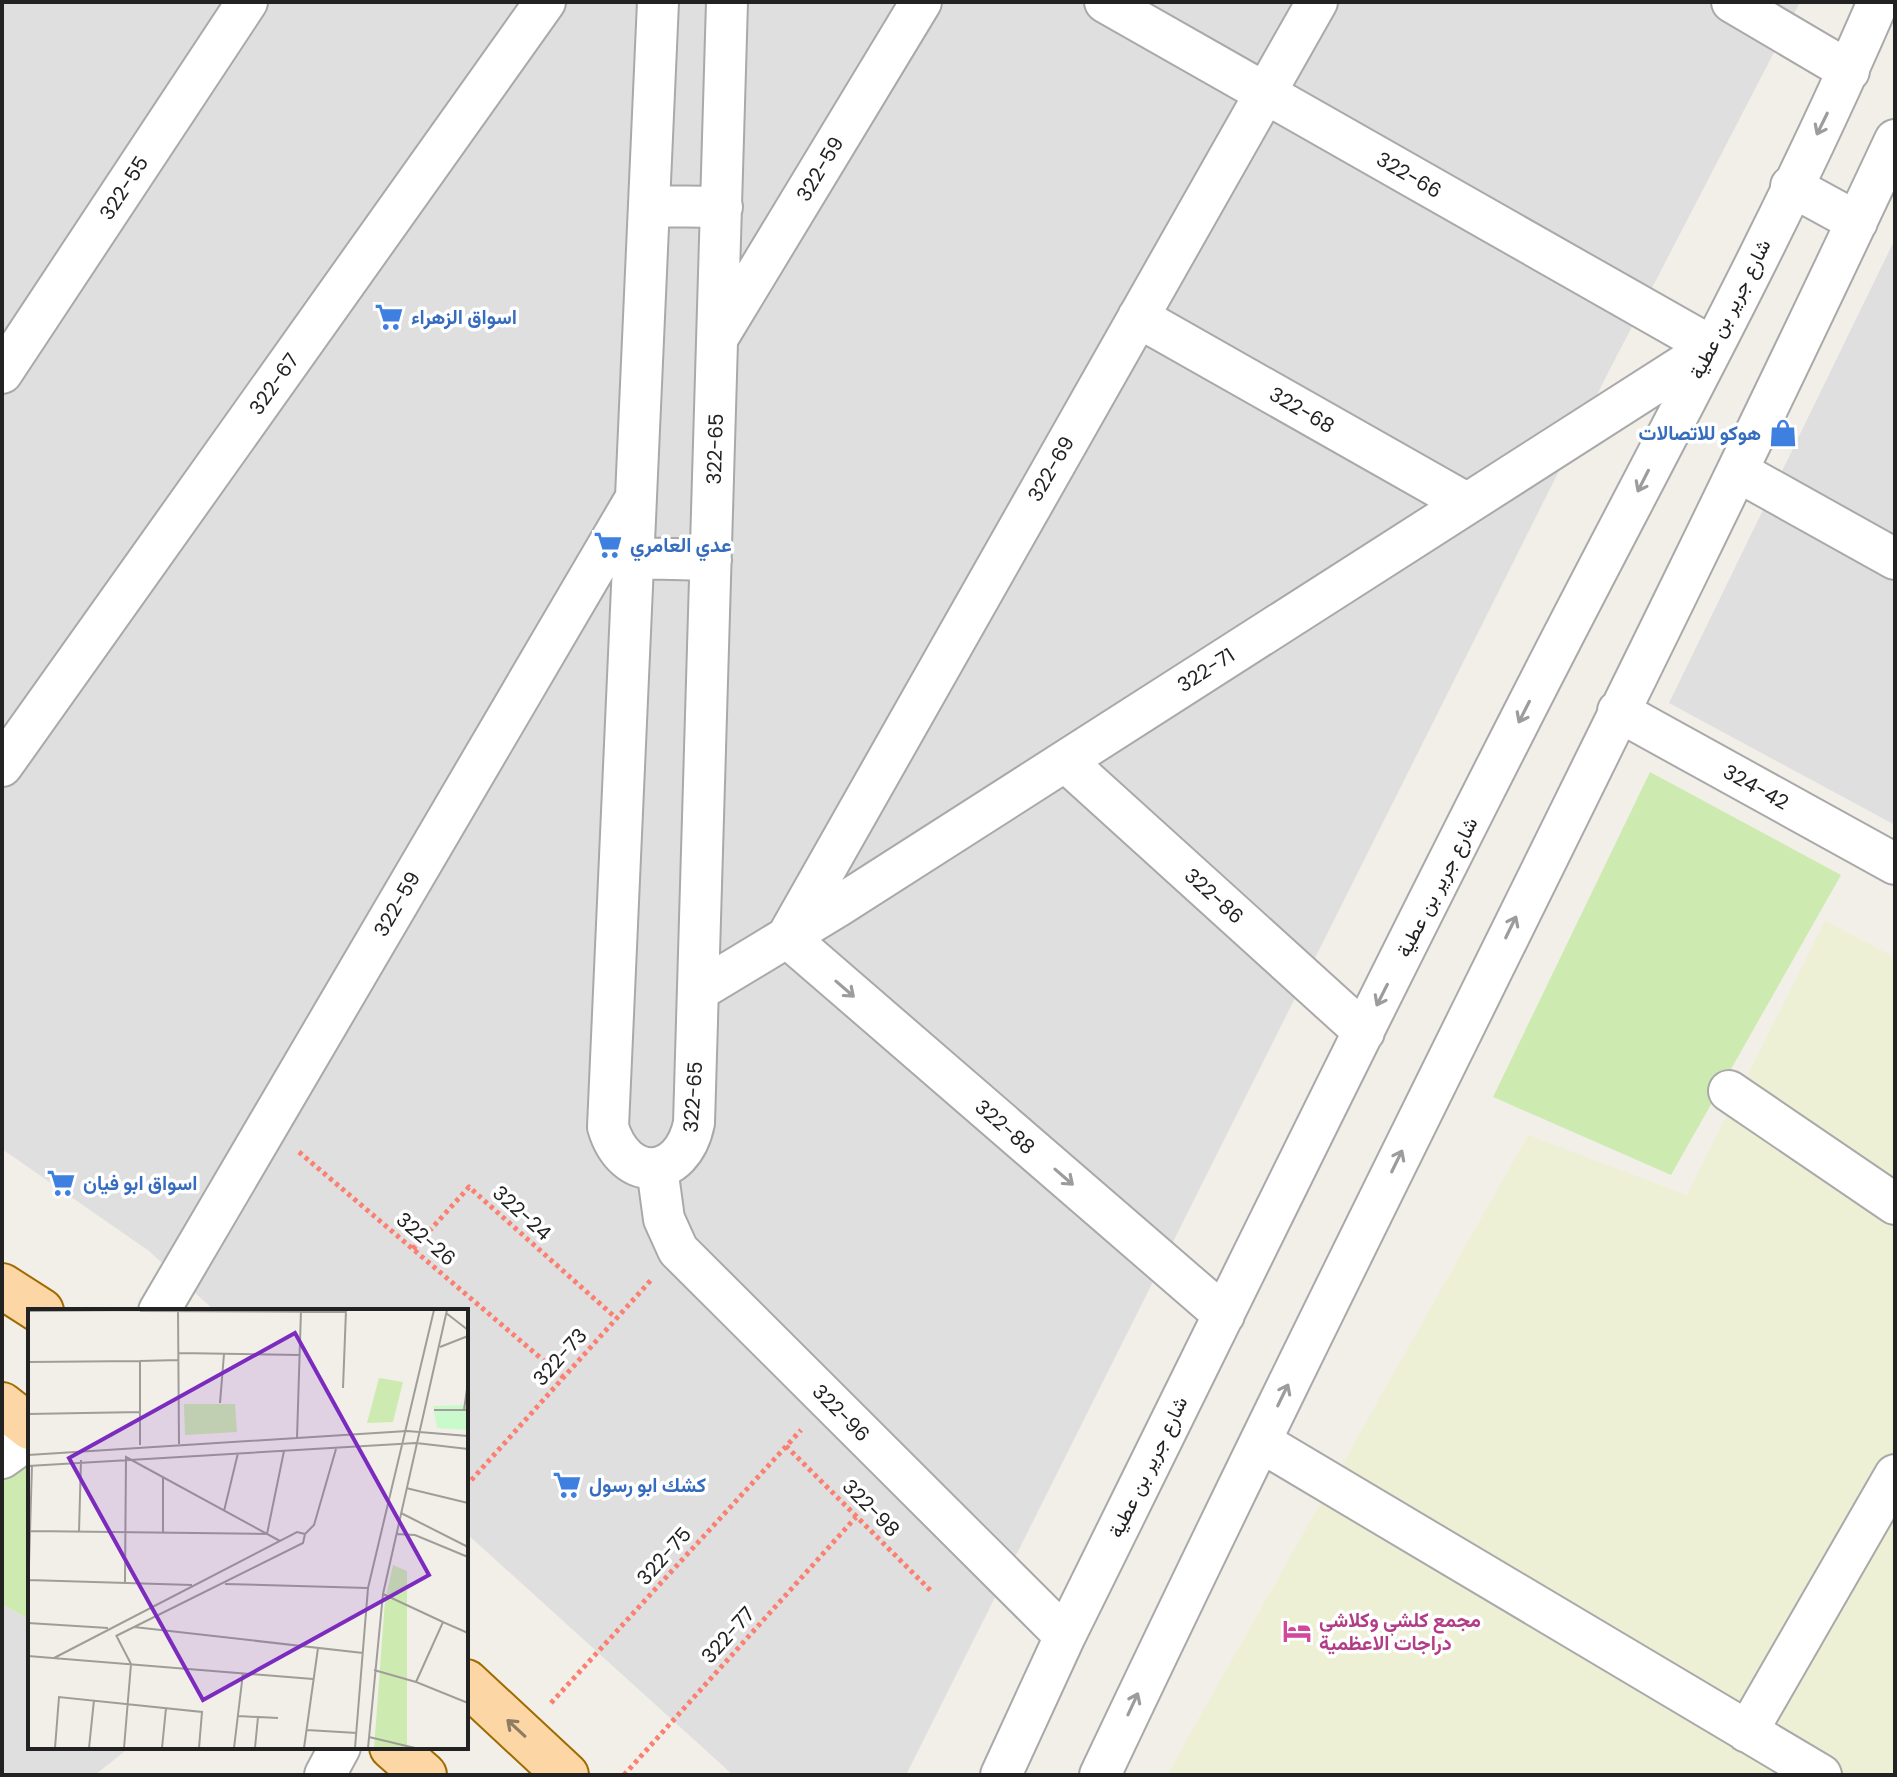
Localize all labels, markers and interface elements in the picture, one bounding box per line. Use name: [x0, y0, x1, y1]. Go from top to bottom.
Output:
one-way arrow: [1814, 111, 1830, 135]
street label: 322-59: [790, 131, 850, 207]
street label: 322-66: [1371, 145, 1447, 205]
street label: 322-55: [93, 151, 155, 225]
street label: شارع جرير بن عطية: [1683, 234, 1777, 384]
supermarket icon: اسواق الزهراء: [374, 302, 404, 332]
place label: اسواق الزهراء: [411, 303, 517, 331]
street label: 322-67: [243, 347, 305, 420]
street label: 322-68: [1264, 380, 1340, 440]
street label: 322-65: [700, 413, 730, 485]
shop icon: هوكو للاتصالات: [1768, 418, 1798, 448]
place label: هوكو للاتصالات: [1639, 419, 1761, 447]
street label: 322-69: [1021, 431, 1081, 507]
one-way arrow: [1634, 469, 1650, 493]
supermarket icon: عدي العامري: [593, 530, 623, 560]
place label: عدي العامري: [630, 531, 732, 562]
street label: 322-71: [1172, 641, 1240, 699]
one-way arrow: [1516, 700, 1531, 724]
street label: 324-42: [1718, 758, 1794, 816]
street label: شارع جرير بن عطية: [1390, 812, 1484, 962]
street label: 322-86: [1178, 862, 1250, 930]
street label: 322-59: [367, 866, 427, 942]
one-way arrow: [1504, 916, 1519, 940]
one-way arrow: [835, 980, 855, 998]
one-way arrow: [1374, 982, 1390, 1006]
street label: 322-65: [677, 1061, 709, 1133]
street label: 322-88: [969, 1093, 1041, 1161]
one-way arrow: [1390, 1150, 1405, 1173]
supermarket icon: اسواق ابو فيان: [46, 1168, 76, 1198]
one-way arrow: [1053, 1168, 1073, 1186]
place label: اسواق ابو فيان: [83, 1169, 197, 1197]
street label: 322-24: [487, 1179, 557, 1247]
street label: 322-26: [390, 1206, 462, 1272]
inset map: [28, 1309, 468, 1749]
street label: 322-73: [527, 1322, 593, 1392]
street label: 322-96: [806, 1378, 876, 1448]
one-way arrow: [1276, 1383, 1291, 1407]
street label: شارع جرير بن عطية: [1102, 1392, 1194, 1542]
supermarket icon: كشك ابو رسول: [552, 1470, 582, 1500]
place label: كشك ابو رسول: [589, 1471, 706, 1499]
street label: 322-98: [836, 1473, 906, 1543]
street label: 322-75: [630, 1521, 698, 1591]
street label: 322-77: [695, 1600, 761, 1670]
place label: مجمع كلشي وكلاشي دراجات الاعظمية: [1319, 1606, 1481, 1657]
hotel icon: مجمع كلشي وكلاشي دراجات الاعظمية: [1282, 1616, 1312, 1646]
one-way arrow: [1126, 1693, 1141, 1717]
one-way arrow: [506, 1719, 526, 1738]

